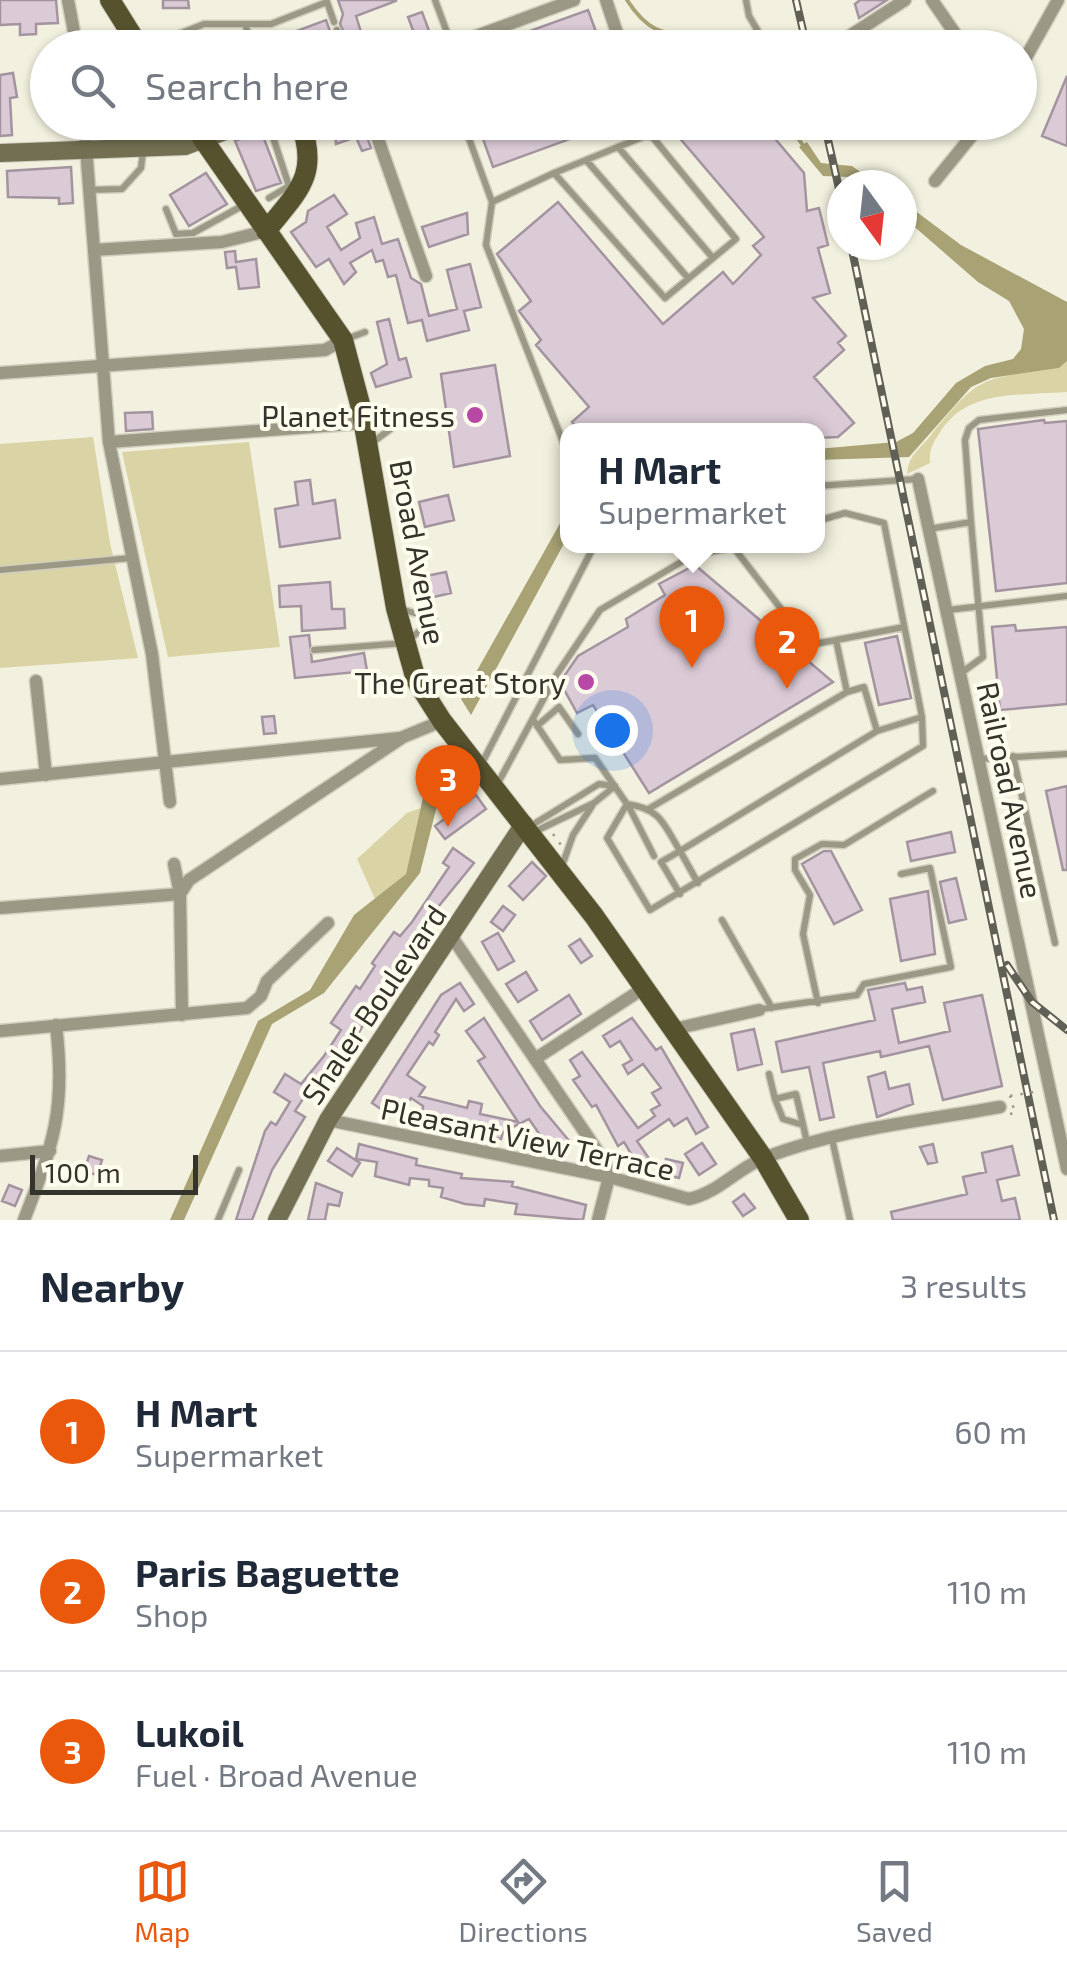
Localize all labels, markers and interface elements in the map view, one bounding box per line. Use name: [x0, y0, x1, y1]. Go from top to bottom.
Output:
search box: [30, 30, 1037, 140]
icon: search: [65, 58, 120, 113]
text: Search here: [145, 62, 349, 108]
north arrow: [827, 170, 917, 260]
place label: Planet Fitness: [261, 397, 455, 433]
marker: Planet Fitness: [464, 404, 486, 426]
popup: [560, 423, 825, 553]
text: H Mart: [598, 446, 721, 492]
street label: Broad Avenue: [383, 457, 455, 647]
text: Supermarket: [598, 492, 787, 530]
pin: 1: [660, 586, 724, 668]
pin: 2: [754, 606, 820, 689]
place label: The Great Story: [354, 664, 566, 700]
marker: The Great Story: [575, 671, 597, 693]
street label: Railroad Avenue: [971, 679, 1051, 901]
your location: [587, 705, 638, 756]
pin: 3: [416, 744, 480, 827]
street label: Shaler Boulevard: [293, 897, 453, 1111]
street label: Pleasant View Terrace: [378, 1089, 678, 1187]
scale bar: [30, 1150, 198, 1194]
text: 100 m: [45, 1155, 121, 1189]
text: Nearby: [40, 1260, 184, 1310]
text: 3 results: [900, 1266, 1027, 1304]
text: H Mart: [135, 1389, 258, 1435]
text: 1: [66, 1412, 79, 1450]
text: 60 m: [954, 1412, 1027, 1450]
text: Supermarket: [135, 1435, 323, 1473]
text: Paris Baguette: [135, 1549, 400, 1595]
text: 2: [63, 1572, 82, 1610]
text: 110 m: [947, 1572, 1027, 1610]
text: Shop: [135, 1595, 208, 1633]
text: Lukoil: [135, 1709, 244, 1755]
text: 3: [63, 1732, 82, 1770]
text: 110 m: [947, 1732, 1027, 1770]
text: Fuel · Broad Avenue: [135, 1755, 418, 1793]
tab: Map: [134, 1854, 190, 1948]
tab: Directions: [459, 1854, 588, 1948]
tab: Saved: [856, 1854, 933, 1948]

